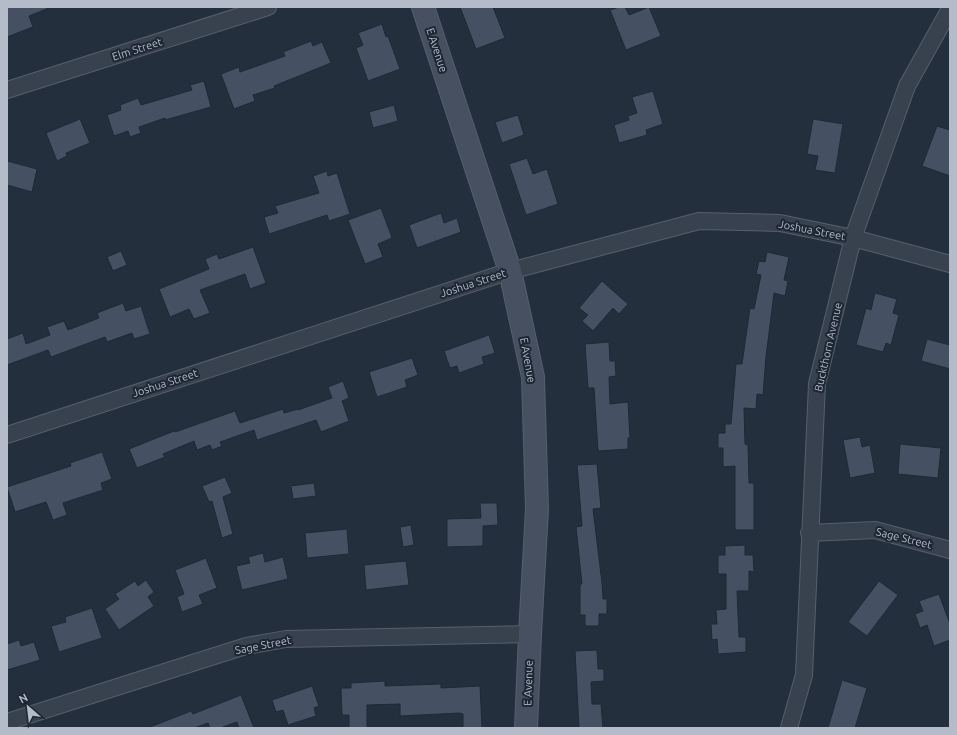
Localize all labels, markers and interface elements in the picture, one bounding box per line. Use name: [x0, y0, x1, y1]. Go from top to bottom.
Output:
street label: E Avenue: [424, 26, 450, 74]
street label: Elm Street: [111, 35, 164, 63]
street label: Joshua Street: [777, 218, 847, 243]
street label: Joshua Street: [439, 267, 508, 299]
street label: Buckthorn Avenue: [812, 301, 844, 393]
street label: E Avenue: [518, 336, 538, 384]
street label: Joshua Street: [131, 367, 200, 399]
street label: Sage Street: [875, 525, 934, 551]
street label: Sage Street: [234, 634, 293, 656]
street label: E Avenue: [521, 660, 535, 706]
north arrow: [8, 687, 48, 727]
text: N: [17, 691, 30, 705]

